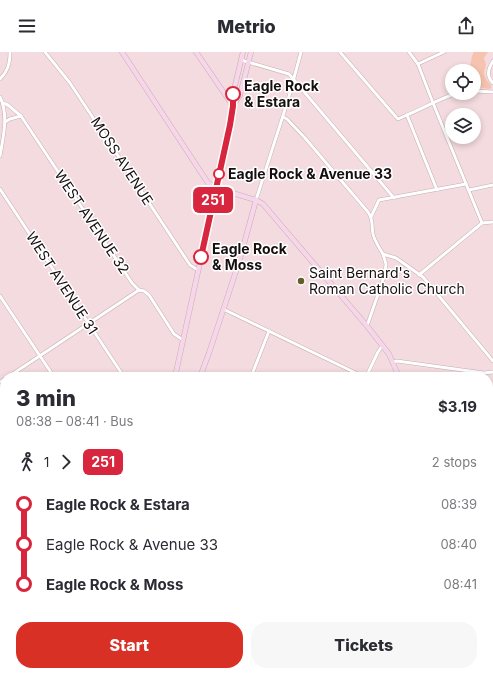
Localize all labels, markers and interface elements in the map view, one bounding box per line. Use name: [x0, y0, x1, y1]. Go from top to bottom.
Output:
icon: menu: [16, 15, 38, 37]
icon: share: [455, 15, 477, 37]
text: Metrio: [217, 16, 276, 37]
map controls: [445, 64, 481, 144]
button: locate: [445, 64, 481, 100]
place label: Eagle Rock & Estara: [244, 77, 320, 110]
marker: Eagle Rock & Estara: [225, 86, 241, 102]
button: layers: [445, 108, 481, 144]
street label: MOSS AVENUE: [88, 114, 157, 208]
place label: Eagle Rock & Avenue 33: [228, 165, 392, 182]
street label: WEST AVENUE 32: [51, 167, 133, 277]
marker: Eagle Rock & Avenue 33: [213, 168, 225, 180]
line badge: 251: [190, 187, 236, 213]
text: 251: [201, 191, 225, 208]
street label: WEST AVENUE 31: [23, 228, 102, 337]
place label: Eagle Rock & Moss: [212, 240, 288, 273]
marker: Eagle Rock & Moss: [193, 249, 209, 265]
place label: Saint Bernard's Roman Catholic Church: [309, 264, 465, 297]
marker: Saint Bernard's Roman Catholic Church: [296, 276, 306, 286]
text: 3 min: [16, 385, 76, 411]
text: $3.19: [438, 397, 477, 416]
text: 08:38 – 08:41 · Bus: [16, 413, 133, 429]
icon: walk: [16, 451, 38, 473]
icon: forward: [55, 451, 77, 473]
text: 251: [91, 453, 115, 470]
text: 1: [44, 454, 49, 470]
text: 2 stops: [432, 454, 477, 470]
text: Eagle Rock & Estara: [46, 495, 190, 514]
text: 08:39: [441, 496, 477, 512]
text: Eagle Rock & Avenue 33: [46, 535, 218, 554]
text: 08:40: [440, 536, 477, 552]
text: Eagle Rock & Moss: [46, 575, 183, 594]
text: 08:41: [444, 576, 477, 592]
button: Start: [16, 622, 243, 668]
button: Tickets: [251, 622, 477, 668]

